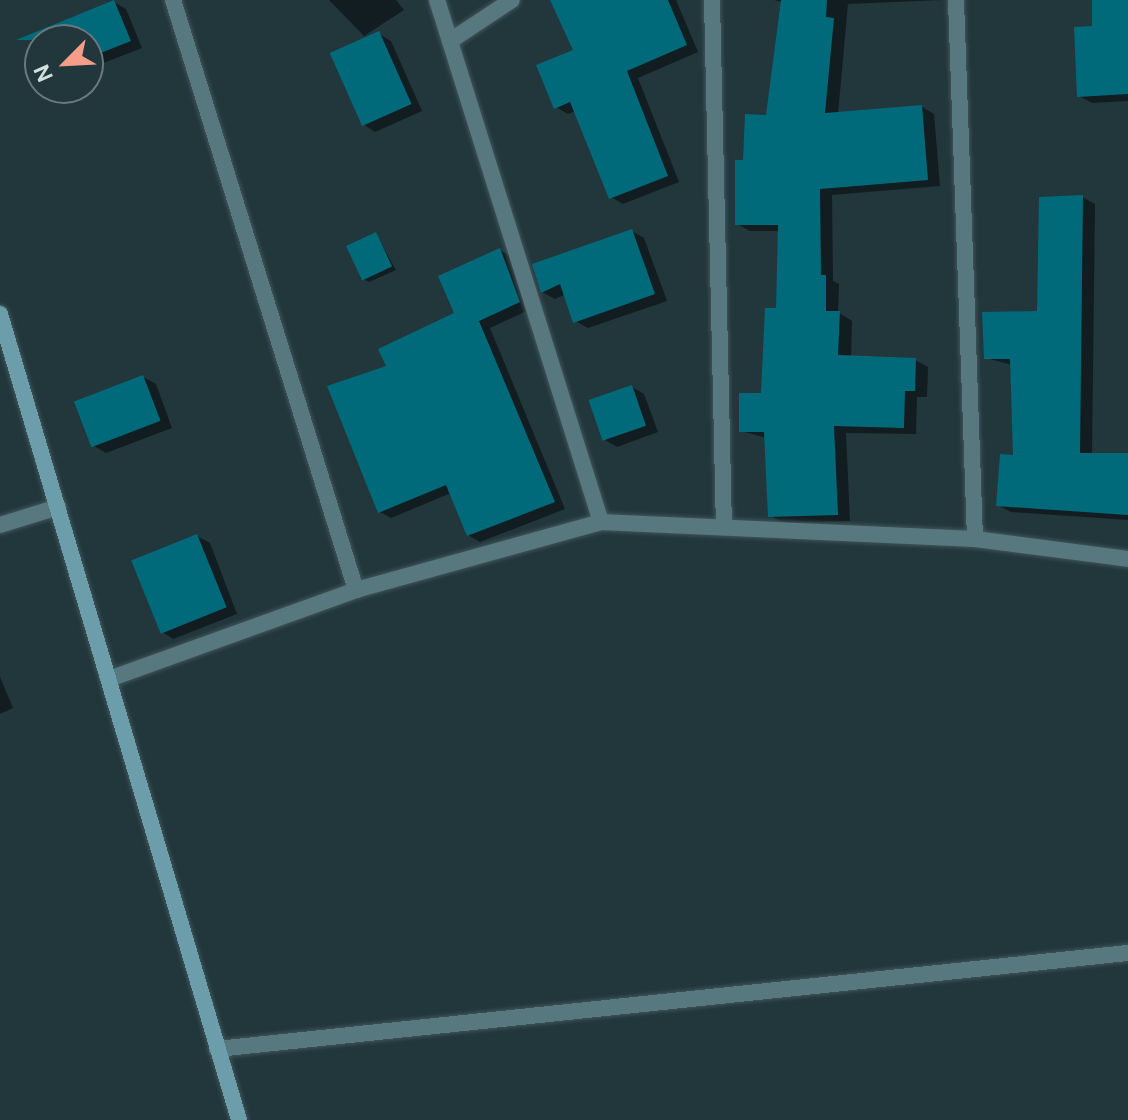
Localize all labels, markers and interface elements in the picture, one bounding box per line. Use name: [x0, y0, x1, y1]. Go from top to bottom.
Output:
north arrow: [24, 24, 104, 104]
text: N: [27, 60, 60, 86]

